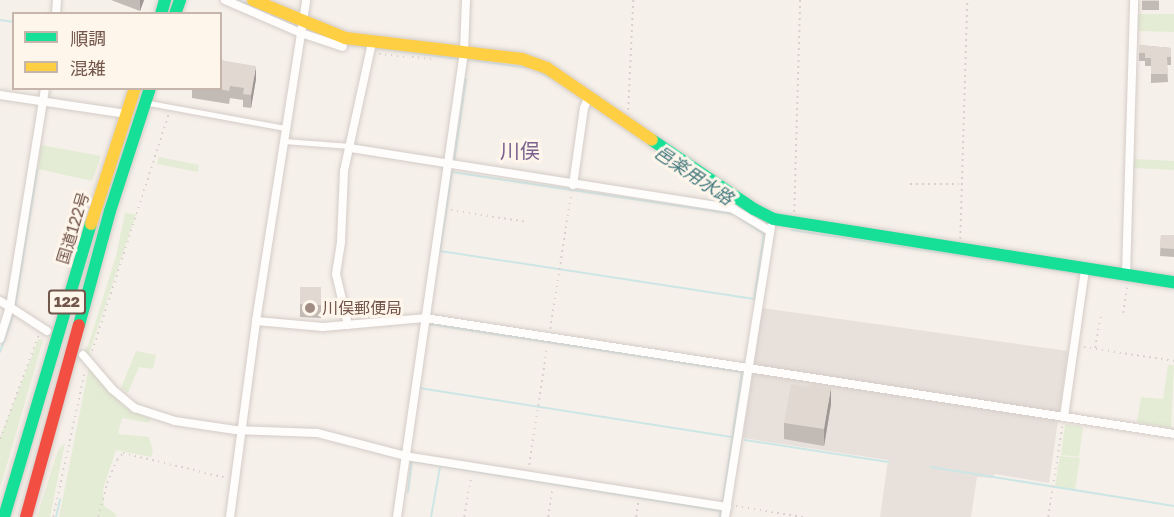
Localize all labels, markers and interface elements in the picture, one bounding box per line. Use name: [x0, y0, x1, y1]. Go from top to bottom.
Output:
legend: [12, 12, 222, 90]
text: 順調: [70, 27, 106, 49]
text: 混雑: [70, 57, 106, 79]
district label: 川俣: [500, 138, 540, 162]
water label: 邑楽用水路: [651, 141, 737, 209]
street label: 国道122号: [53, 190, 93, 266]
road number: 122: [48, 290, 86, 314]
place label: 川俣郵便局: [322, 298, 402, 318]
marker: 川俣郵便局: [303, 301, 317, 315]

